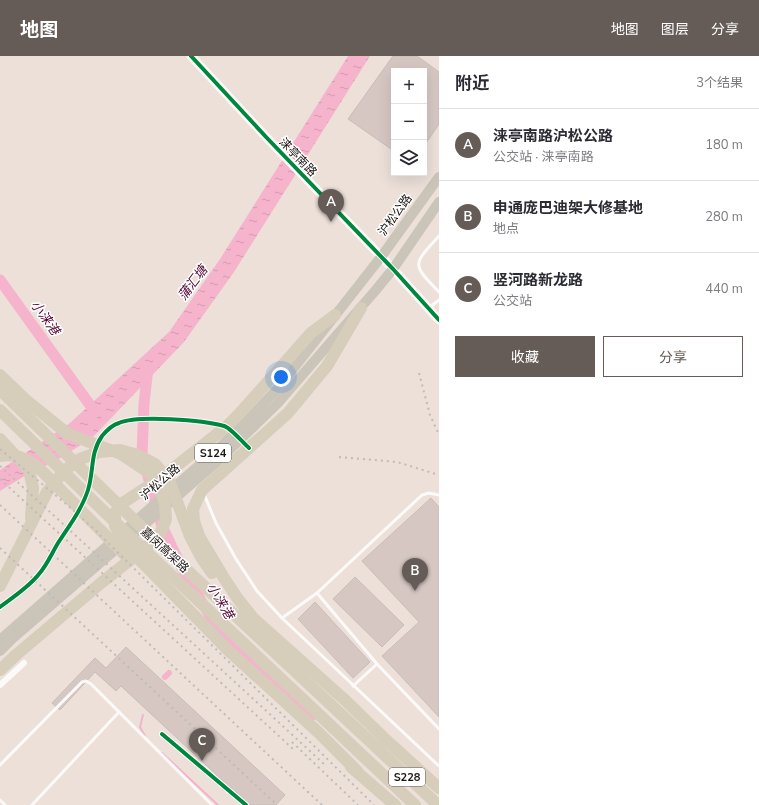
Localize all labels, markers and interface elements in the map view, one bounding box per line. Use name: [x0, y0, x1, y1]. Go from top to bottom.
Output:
text: 地图: [20, 17, 58, 43]
text: 地图: [611, 20, 639, 39]
text: 图层: [661, 20, 689, 39]
text: 分享: [711, 20, 739, 39]
map controls: [391, 68, 427, 176]
button: +: [391, 68, 427, 104]
text: 附近: [455, 72, 489, 95]
text: 3个结果: [696, 74, 743, 92]
button: −: [391, 104, 427, 140]
text: 涞亭南路沪松公路: [493, 126, 613, 146]
street label: 涞亭南路: [276, 134, 320, 180]
text: A: [463, 136, 473, 154]
text: 180 m: [705, 136, 743, 154]
button: layers: [391, 140, 427, 176]
text: 公交站 · 涞亭南路: [493, 148, 594, 166]
pin: A: [318, 189, 344, 222]
street label: 沪松公路: [374, 191, 416, 239]
text: 申通庞巴迪架大修基地: [493, 198, 643, 218]
text: B: [464, 208, 472, 226]
text: 280 m: [705, 208, 743, 226]
text: 地点: [493, 220, 519, 238]
water label: 蒲汇塘: [174, 260, 213, 304]
text: 竖河路新龙路: [493, 270, 583, 290]
text: C: [464, 280, 472, 298]
text: 440 m: [705, 280, 743, 298]
text: 公交站: [493, 292, 532, 310]
water label: 小涞港: [26, 297, 65, 341]
button: 收藏: [455, 336, 595, 377]
button: 分享: [603, 336, 743, 377]
your location: [271, 367, 291, 387]
road number: S124: [195, 444, 231, 462]
street label: 沪松公路: [137, 460, 183, 504]
street label: 嘉闵高架路: [138, 524, 192, 576]
pin: B: [402, 558, 428, 591]
water label: 小涞港: [202, 580, 239, 624]
pin: C: [189, 728, 215, 761]
road number: S228: [389, 768, 425, 786]

